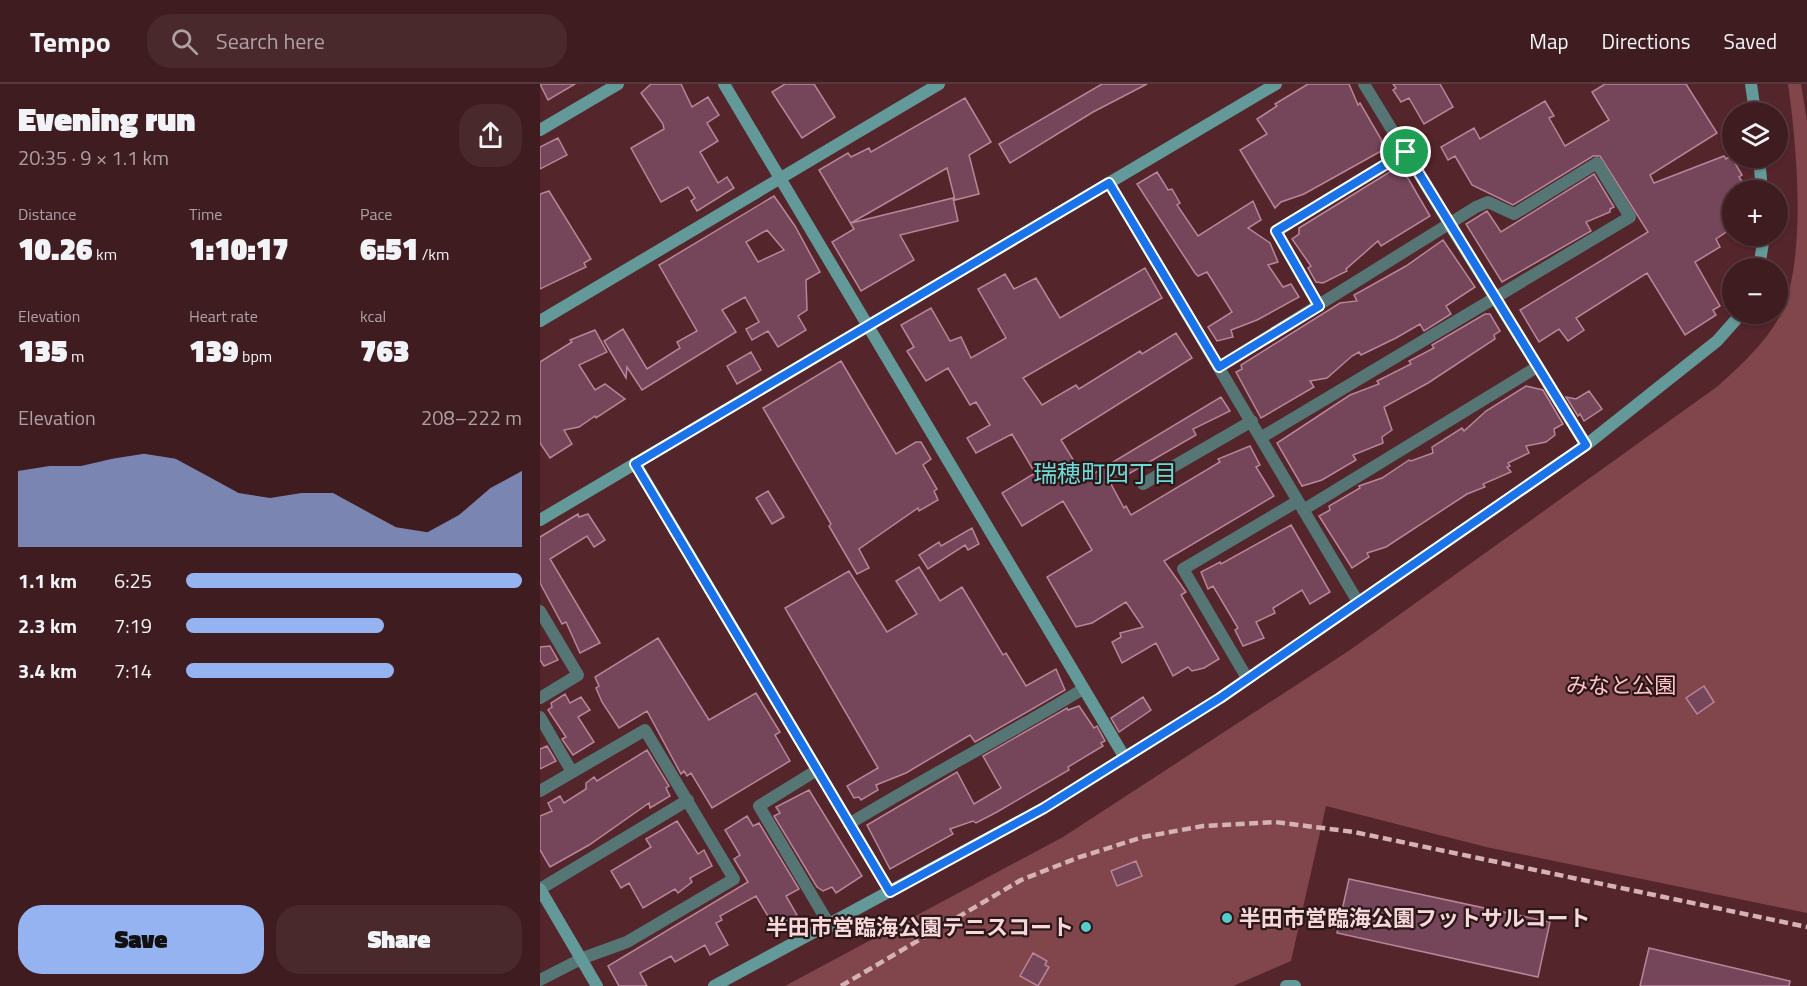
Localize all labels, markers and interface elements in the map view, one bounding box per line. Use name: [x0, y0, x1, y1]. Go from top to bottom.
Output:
search box: [147, 14, 567, 68]
text: Tempo: [30, 20, 111, 63]
text: Search here: [216, 24, 325, 58]
icon: search: [168, 25, 201, 58]
text: Map: [1529, 25, 1569, 57]
text: Directions: [1602, 25, 1691, 57]
text: Saved: [1724, 25, 1777, 57]
text: Evening run: [18, 94, 195, 144]
map controls: [1722, 102, 1788, 324]
button: layers: [1722, 102, 1788, 168]
button: share: [459, 104, 522, 167]
pin: [1380, 126, 1431, 177]
icon: arrive: [1389, 135, 1422, 168]
text: 20:35 · 9 × 1.1 km: [18, 142, 169, 173]
button: +: [1722, 180, 1788, 246]
text: Distance: [18, 202, 76, 226]
text: Time: [189, 202, 222, 226]
text: Pace: [360, 202, 392, 226]
text: 10.26: [18, 226, 92, 272]
text: 1:10:17: [189, 226, 289, 272]
text: 6:51: [360, 226, 418, 272]
text: km: [92, 242, 117, 266]
text: /km: [418, 242, 449, 266]
button: −: [1722, 258, 1788, 324]
text: Elevation: [18, 304, 80, 328]
text: Heart rate: [189, 304, 258, 328]
text: kcal: [360, 304, 386, 328]
text: 135: [18, 328, 68, 374]
text: 139: [189, 328, 239, 374]
text: 763: [360, 328, 410, 374]
text: m: [68, 344, 84, 368]
text: bpm: [239, 344, 272, 368]
text: Elevation: [18, 402, 96, 433]
text: 208–222 m: [421, 402, 522, 433]
district label: 瑞穂町四丁目: [1033, 455, 1177, 491]
text: 1.1 km: [18, 565, 77, 596]
text: 6:25: [114, 565, 152, 596]
text: 2.3 km: [18, 610, 77, 641]
text: 7:19: [114, 610, 152, 641]
text: 3.4 km: [18, 655, 77, 686]
text: 7:14: [114, 655, 152, 686]
park label: みなと公園: [1566, 668, 1676, 702]
place label: 半田市営臨海公園フットサルコート: [1239, 901, 1591, 935]
button: Save: [18, 905, 264, 974]
button: Share: [276, 905, 522, 974]
place label: 半田市営臨海公園テニスコート: [766, 910, 1074, 944]
marker: 半田市営臨海公園フットサルコート: [1220, 911, 1234, 925]
marker: 半田市営臨海公園テニスコート: [1079, 920, 1093, 934]

